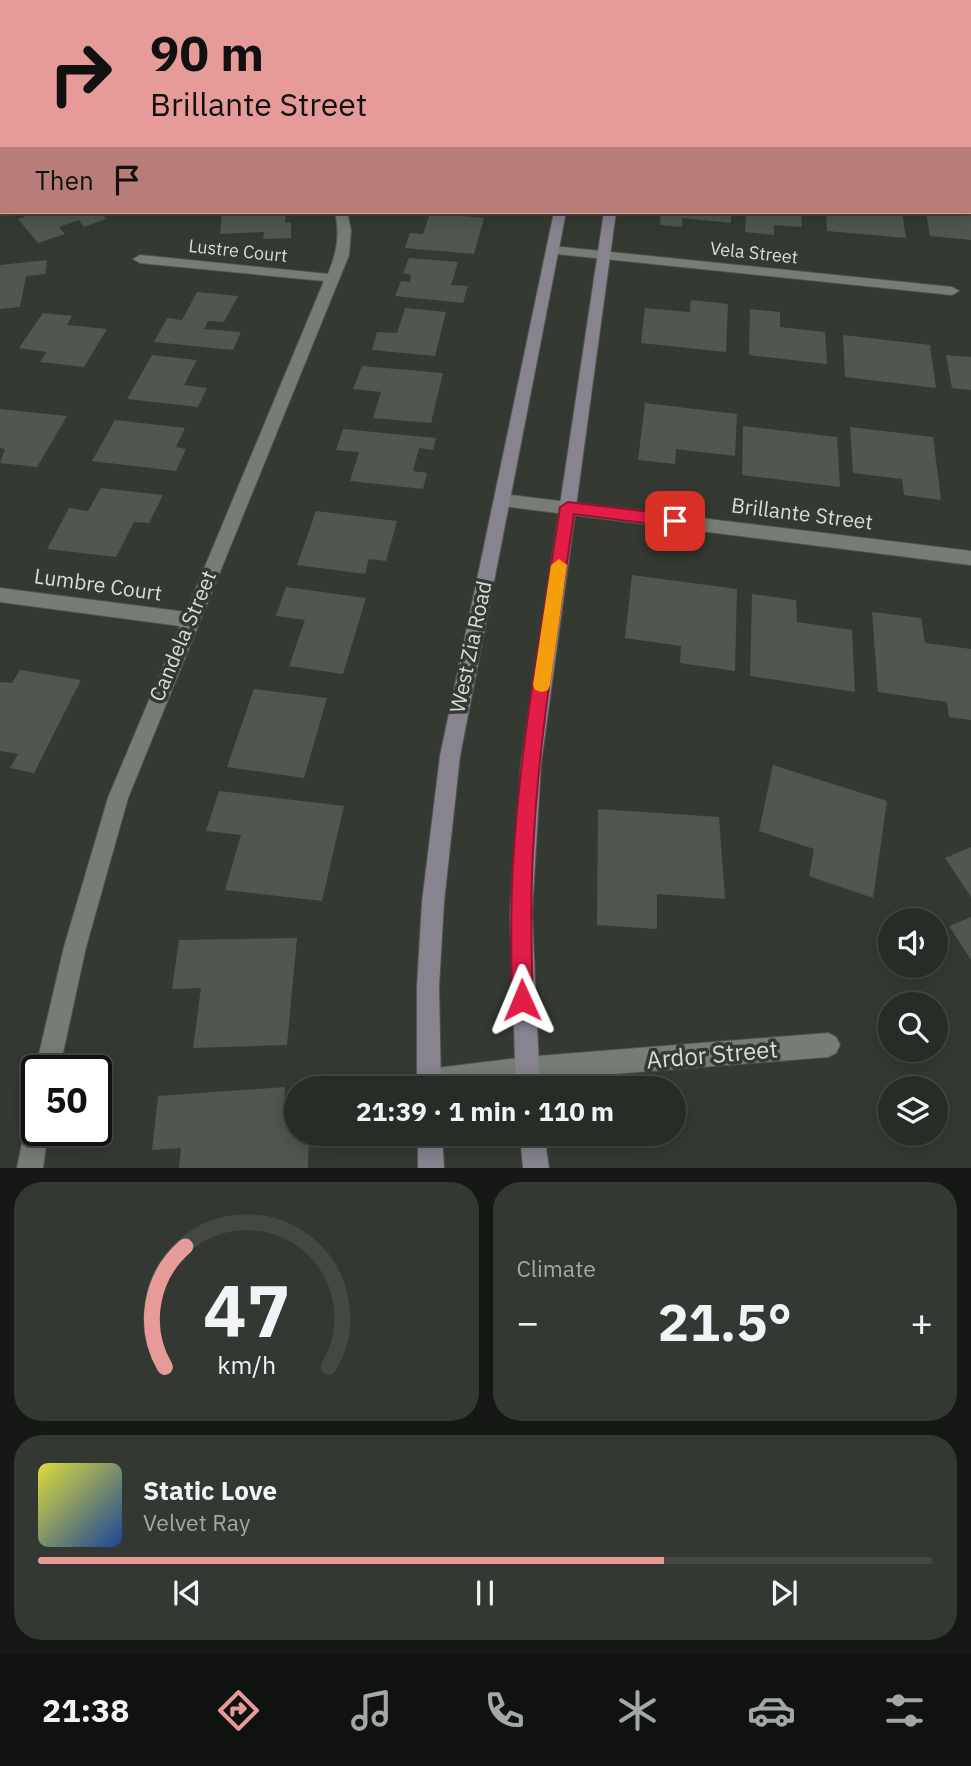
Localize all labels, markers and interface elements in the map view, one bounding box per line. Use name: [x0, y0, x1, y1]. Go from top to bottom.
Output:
text: 90 m: [150, 21, 264, 84]
icon: right: [35, 28, 126, 119]
text: Brillante Street: [150, 83, 367, 125]
icon: arrive: [108, 161, 146, 199]
text: Then: [35, 163, 94, 197]
street label: Lustre Court: [188, 234, 289, 267]
street label: Vela Street: [709, 236, 799, 269]
street label: Brillante Street: [730, 490, 875, 536]
pin: [645, 491, 705, 551]
icon: arrive: [656, 502, 694, 540]
street label: Lumbre Court: [32, 561, 164, 607]
street label: Candela Street: [142, 566, 222, 705]
street label: West Zia Road: [442, 578, 498, 715]
map controls: [878, 908, 948, 1146]
button: sound: [878, 908, 948, 978]
position arrow: [485, 963, 559, 1037]
button: search: [878, 992, 948, 1062]
street label: Ardor Street: [645, 1032, 779, 1076]
speed limit sign: 50: [21, 1055, 112, 1146]
button: layers: [878, 1076, 948, 1146]
text: 21:39 · 1 min · 110 m: [356, 1094, 614, 1128]
text: Climate: [517, 1253, 596, 1283]
text: 47: [203, 1263, 290, 1358]
text: 21.5°: [658, 1288, 792, 1355]
text: −: [517, 1297, 539, 1346]
text: +: [910, 1297, 933, 1346]
text: km/h: [217, 1348, 276, 1381]
text: Static Love: [143, 1473, 277, 1507]
text: Velvet Ray: [143, 1507, 250, 1537]
icon: previous: [168, 1574, 206, 1612]
icon: pause: [466, 1574, 504, 1612]
icon: next: [765, 1574, 803, 1612]
icon: directions: [214, 1686, 263, 1735]
icon: music: [347, 1686, 396, 1735]
icon: phone: [480, 1686, 529, 1735]
icon: climate: [613, 1686, 662, 1735]
icon: car: [747, 1686, 796, 1735]
icon: filters: [880, 1686, 929, 1735]
text: 21:38: [42, 1689, 129, 1731]

